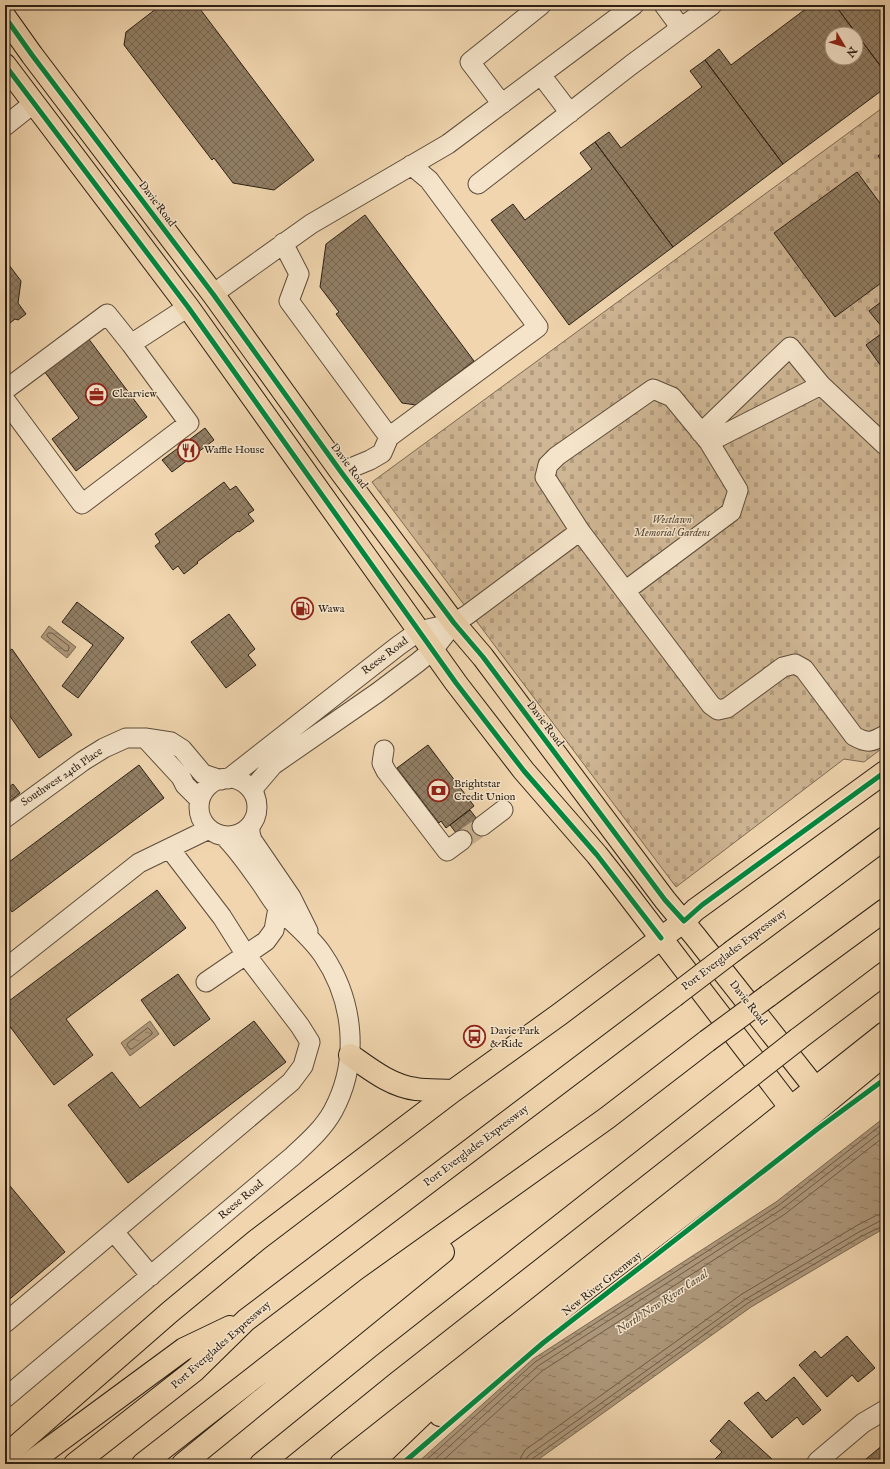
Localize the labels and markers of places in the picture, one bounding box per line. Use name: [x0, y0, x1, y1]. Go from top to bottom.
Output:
office icon: Clearview: [83, 381, 109, 407]
place label: Clearview: [112, 387, 157, 401]
restaurant icon: Waffle House: [175, 437, 201, 463]
place label: Waffle House: [204, 443, 264, 457]
fuel station icon: Wawa: [290, 596, 316, 622]
place label: Wawa: [318, 602, 345, 616]
bank icon: Brightstar Credit Union: [425, 777, 451, 803]
place label: Brightstar Credit Union: [454, 777, 516, 804]
bus stop icon: Davie Park & Ride: [461, 1024, 487, 1050]
place label: Davie Park & Ride: [490, 1024, 540, 1051]

